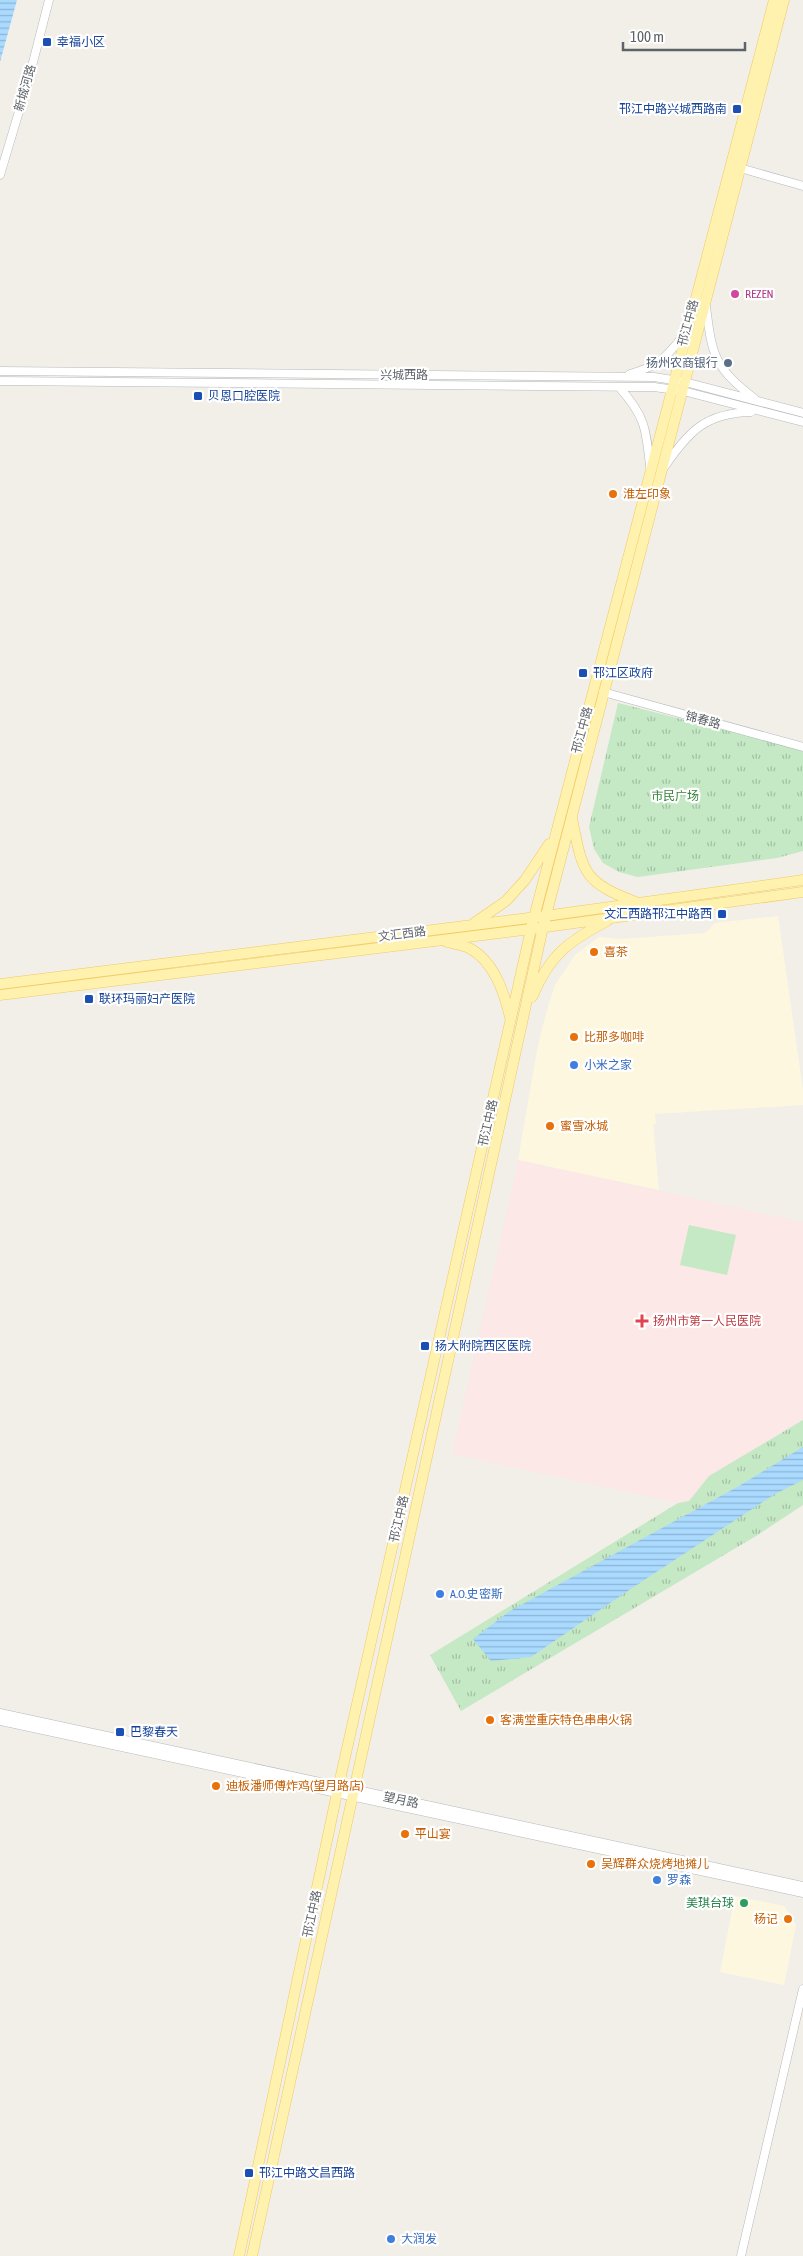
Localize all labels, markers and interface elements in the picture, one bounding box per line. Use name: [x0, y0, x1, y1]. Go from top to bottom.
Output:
scale bar: [623, 20, 746, 52]
text: 100 m: [630, 28, 664, 45]
place label: 幸福小区: [57, 35, 105, 49]
marker: 幸福小区: [41, 36, 53, 48]
street label: 新城河路: [12, 63, 38, 113]
place label: 邗江中路兴城西路南: [619, 102, 727, 116]
marker: 邗江中路兴城西路南: [731, 103, 743, 115]
place label: REZEN: [745, 287, 774, 301]
marker: REZEN: [729, 288, 741, 300]
street label: 邗江中路: [675, 298, 701, 348]
place label: 扬州农商银行: [646, 356, 718, 370]
marker: 扬州农商银行: [722, 357, 734, 369]
street label: 兴城西路: [380, 368, 428, 382]
place label: 贝恩口腔医院: [208, 389, 280, 403]
marker: 贝恩口腔医院: [192, 390, 204, 402]
place label: 淮左印象: [623, 487, 671, 501]
marker: 淮左印象: [607, 488, 619, 500]
place label: 邗江区政府: [593, 666, 653, 680]
marker: 邗江区政府: [577, 667, 589, 679]
street label: 邗江中路: [569, 705, 595, 755]
street label: 锦春路: [684, 709, 722, 731]
park label: 市民广场: [651, 789, 699, 803]
place label: 文汇西路邗江中路西: [604, 907, 712, 921]
marker: 文汇西路邗江中路西: [716, 908, 728, 920]
street label: 文汇西路: [377, 924, 427, 944]
place label: 喜茶: [604, 945, 628, 959]
marker: 喜茶: [588, 946, 600, 958]
place label: 联环玛丽妇产医院: [99, 992, 195, 1006]
marker: 联环玛丽妇产医院: [83, 993, 95, 1005]
place label: 比那多咖啡: [584, 1030, 644, 1044]
marker: 比那多咖啡: [568, 1031, 580, 1043]
place label: 小米之家: [584, 1058, 632, 1072]
marker: 小米之家: [568, 1059, 580, 1071]
street label: 邗江中路: [476, 1098, 500, 1148]
place label: 蜜雪冰城: [560, 1119, 608, 1133]
marker: 蜜雪冰城: [544, 1120, 556, 1132]
marker: 扬州市第一人民医院: [635, 1314, 649, 1328]
place label: 扬州市第一人民医院: [653, 1314, 761, 1328]
place label: 扬大附院西区医院: [435, 1339, 531, 1353]
marker: 扬大附院西区医院: [419, 1340, 431, 1352]
street label: 邗江中路: [387, 1494, 411, 1544]
place label: A.O.史密斯: [450, 1587, 503, 1601]
marker: A.O.史密斯: [434, 1588, 446, 1600]
place label: 客满堂重庆特色串串火锅: [500, 1713, 632, 1727]
marker: 客满堂重庆特色串串火锅: [484, 1714, 496, 1726]
place label: 巴黎春天: [130, 1725, 178, 1739]
marker: 巴黎春天: [114, 1726, 126, 1738]
place label: 迪板潘师傅炸鸡(望月路店): [226, 1779, 364, 1793]
marker: 迪板潘师傅炸鸡(望月路店): [210, 1780, 222, 1792]
street label: 望月路: [382, 1789, 420, 1811]
place label: 平山宴: [415, 1827, 451, 1841]
marker: 平山宴: [399, 1828, 411, 1840]
place label: 吴辉群众烧烤地摊儿: [601, 1857, 709, 1871]
marker: 吴辉群众烧烤地摊儿: [585, 1858, 597, 1870]
place label: 罗森: [667, 1873, 691, 1887]
marker: 罗森: [651, 1874, 663, 1886]
street label: 邗江中路: [300, 1889, 324, 1939]
place label: 美琪台球: [686, 1896, 734, 1910]
marker: 美琪台球: [738, 1897, 750, 1909]
place label: 杨记: [754, 1912, 778, 1926]
marker: 杨记: [782, 1913, 794, 1925]
place label: 邗江中路文昌西路: [259, 2166, 355, 2180]
marker: 邗江中路文昌西路: [243, 2167, 255, 2179]
place label: 大润发: [401, 2232, 437, 2246]
marker: 大润发: [385, 2233, 397, 2245]

